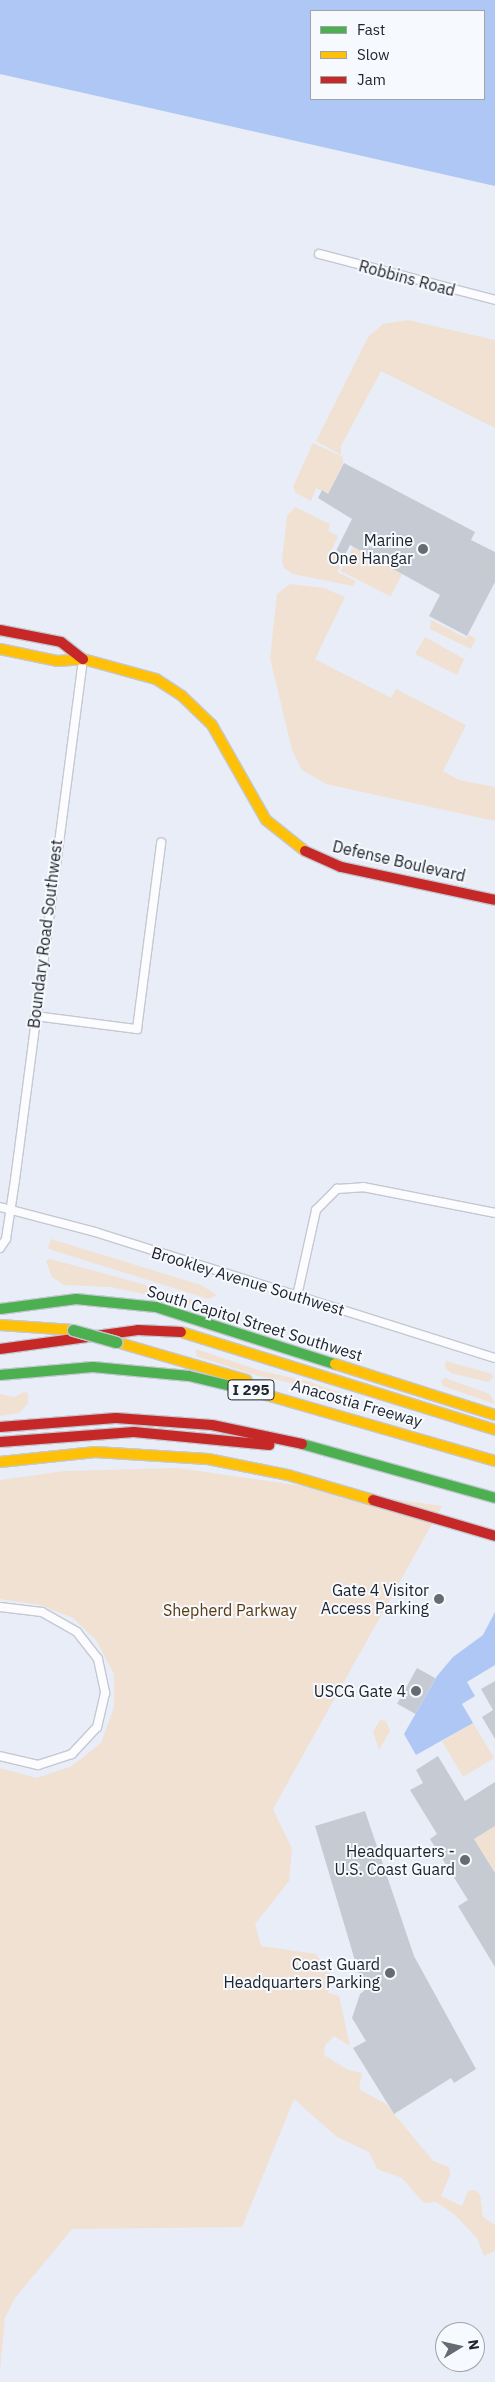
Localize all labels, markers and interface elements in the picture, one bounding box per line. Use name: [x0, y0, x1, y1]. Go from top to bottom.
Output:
legend: [310, 10, 485, 100]
text: Fast: [357, 20, 385, 39]
text: Slow: [357, 45, 390, 64]
text: Jam: [357, 70, 386, 89]
street label: Robbins Road: [357, 256, 457, 300]
place label: Marine One Hangar: [328, 530, 413, 568]
marker: Marine One Hangar: [417, 543, 429, 555]
street label: Defense Boulevard: [331, 836, 467, 886]
street label: Boundary Road Southwest: [24, 839, 66, 1029]
street label: Brookley Avenue Southwest: [149, 1242, 347, 1320]
street label: South Capitol Street Southwest: [145, 1281, 365, 1365]
street label: Anacostia Freeway: [290, 1375, 424, 1431]
road number: I 295: [227, 1378, 275, 1402]
place label: Gate 4 Visitor Access Parking: [321, 1580, 429, 1618]
marker: Gate 4 Visitor Access Parking: [433, 1593, 445, 1605]
park label: Shepherd Parkway: [163, 1600, 297, 1620]
place label: USCG Gate 4: [314, 1681, 406, 1701]
marker: USCG Gate 4: [410, 1685, 422, 1697]
place label: Headquarters - U.S. Coast Guard: [334, 1841, 455, 1879]
marker: Headquarters - U.S. Coast Guard: [459, 1854, 471, 1866]
place label: Coast Guard Headquarters Parking: [224, 1954, 380, 1992]
marker: Coast Guard Headquarters Parking: [384, 1967, 396, 1979]
north arrow: [435, 2322, 485, 2372]
text: N: [464, 2338, 484, 2351]

